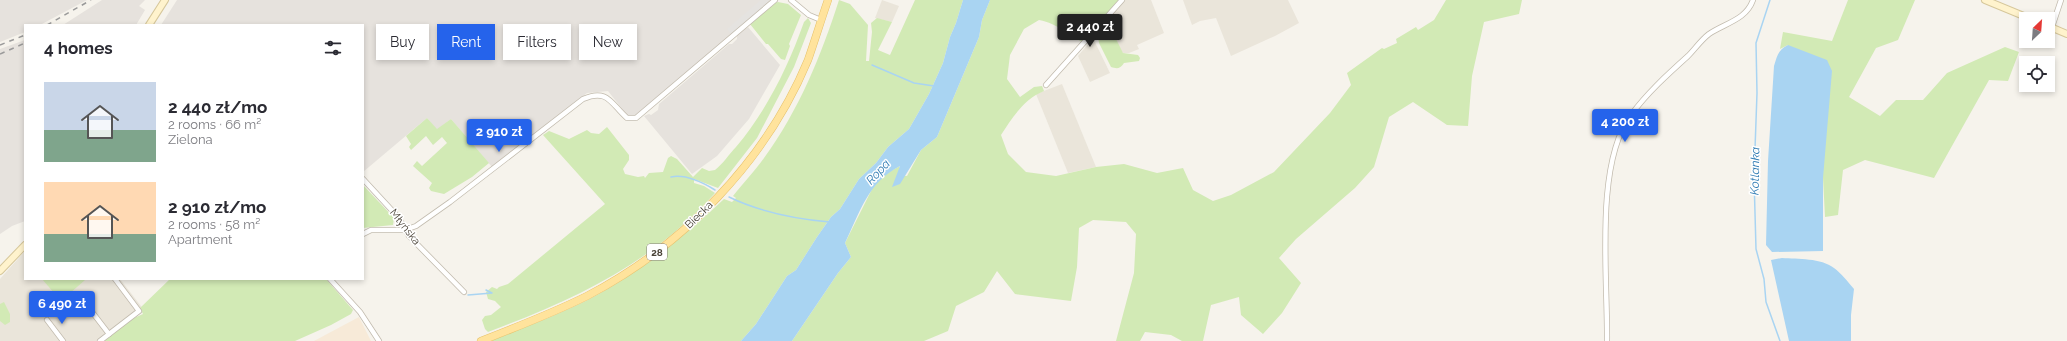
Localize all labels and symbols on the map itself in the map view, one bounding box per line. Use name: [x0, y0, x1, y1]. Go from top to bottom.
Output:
north arrow: [2019, 12, 2055, 48]
pin: 2 440 zł: [1049, 14, 1131, 48]
pin: 4 200 zł: [1584, 109, 1666, 143]
pin: 2 910 zł: [458, 119, 540, 153]
water label: Kotlanka: [1748, 147, 1762, 195]
water label: Ropa: [863, 157, 893, 187]
street label: Biecka: [682, 199, 716, 231]
street label: Młyńska: [387, 206, 423, 248]
road number: 28: [647, 244, 667, 260]
pin: 6 490 zł: [21, 291, 103, 325]

